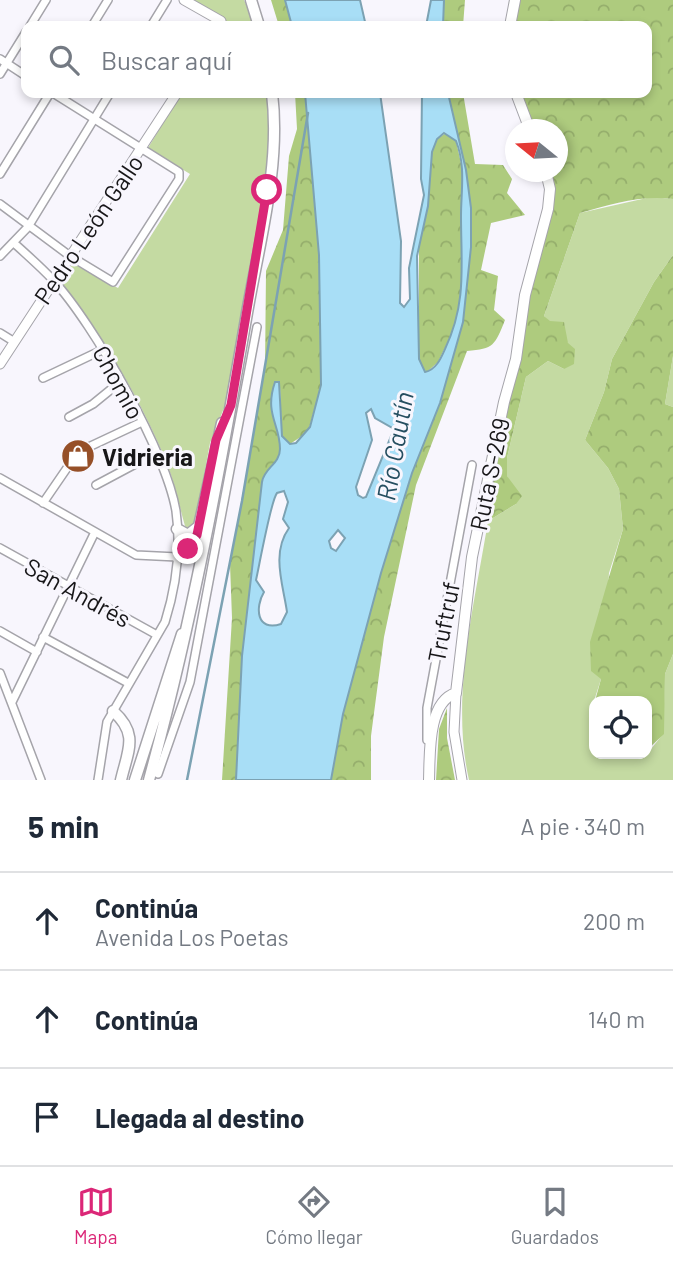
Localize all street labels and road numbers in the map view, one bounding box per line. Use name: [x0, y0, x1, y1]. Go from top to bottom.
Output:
street label: Pedro León Gallo: [27, 149, 149, 309]
street label: Chomio: [87, 340, 151, 424]
street label: Ruta S-269: [463, 415, 515, 533]
street label: San Andrés: [20, 551, 136, 633]
street label: Truftruf: [421, 579, 465, 665]

